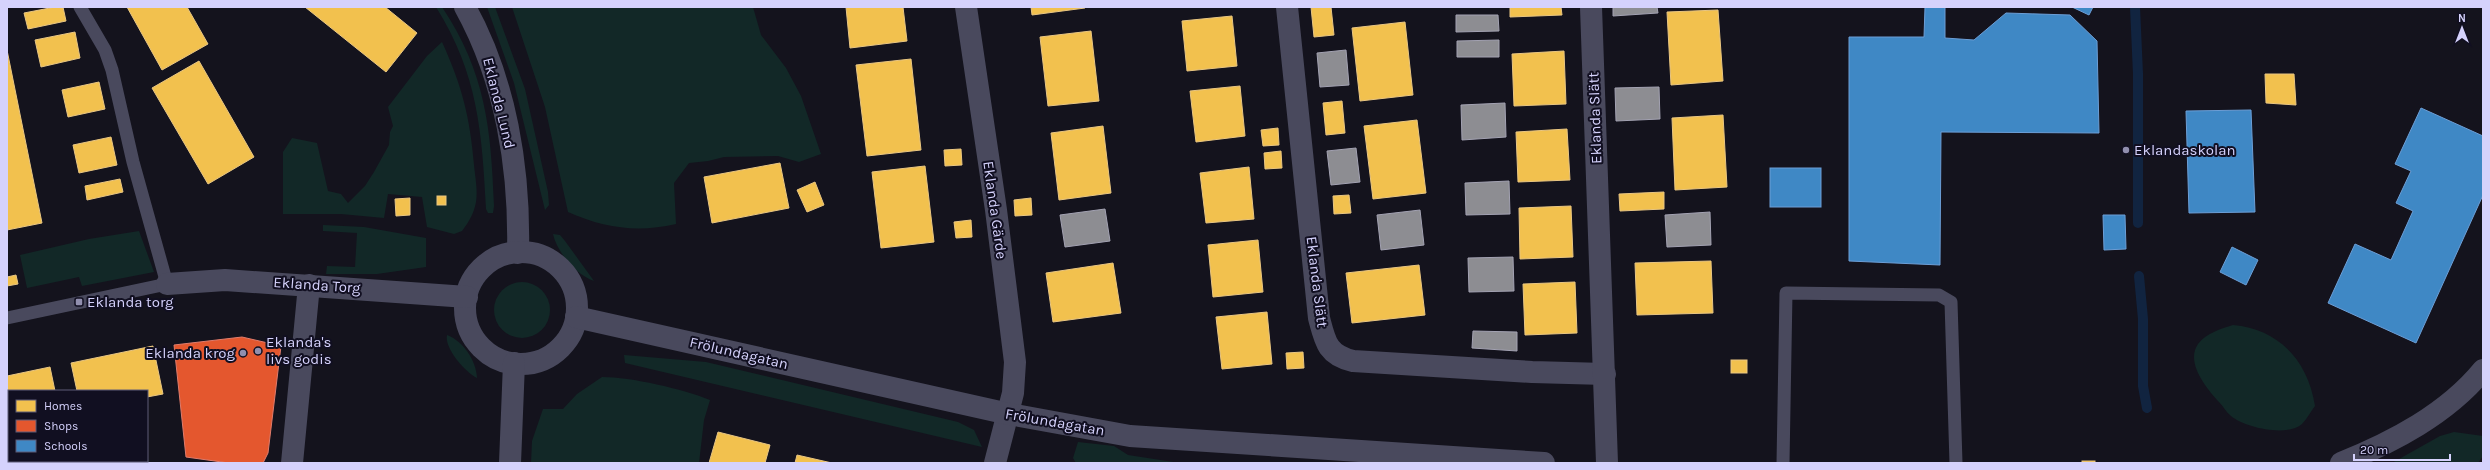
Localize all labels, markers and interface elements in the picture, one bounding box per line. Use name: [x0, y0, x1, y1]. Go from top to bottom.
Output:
north arrow: [2442, 8, 2482, 48]
text: N: [2458, 12, 2466, 25]
street label: Eklanda Lund: [479, 56, 519, 150]
street label: Eklanda Slätt: [1584, 71, 1606, 164]
place label: Eklandaskolan: [2134, 141, 2236, 159]
marker: Eklandaskolan: [2121, 145, 2131, 155]
street label: Eklanda Gärde: [979, 160, 1011, 260]
street label: Eklanda Slätt: [1302, 235, 1332, 329]
street label: Eklanda Torg: [273, 273, 362, 297]
place label: Eklanda torg: [87, 293, 174, 311]
marker: Eklanda torg: [74, 297, 84, 307]
place label: Eklanda's livs godis: [266, 333, 332, 368]
street label: Frölundagatan: [688, 333, 790, 373]
place label: Eklanda krog: [145, 344, 236, 362]
marker: Eklanda's livs godis: [253, 346, 263, 356]
marker: Eklanda krog: [238, 348, 248, 358]
legend: [8, 390, 148, 462]
text: Homes: [44, 399, 82, 413]
street label: Frölundagatan: [1004, 404, 1106, 440]
text: Shops: [44, 419, 78, 433]
scale bar: [2354, 436, 2450, 462]
text: Schools: [44, 439, 87, 453]
text: 20 m: [2360, 443, 2388, 457]

